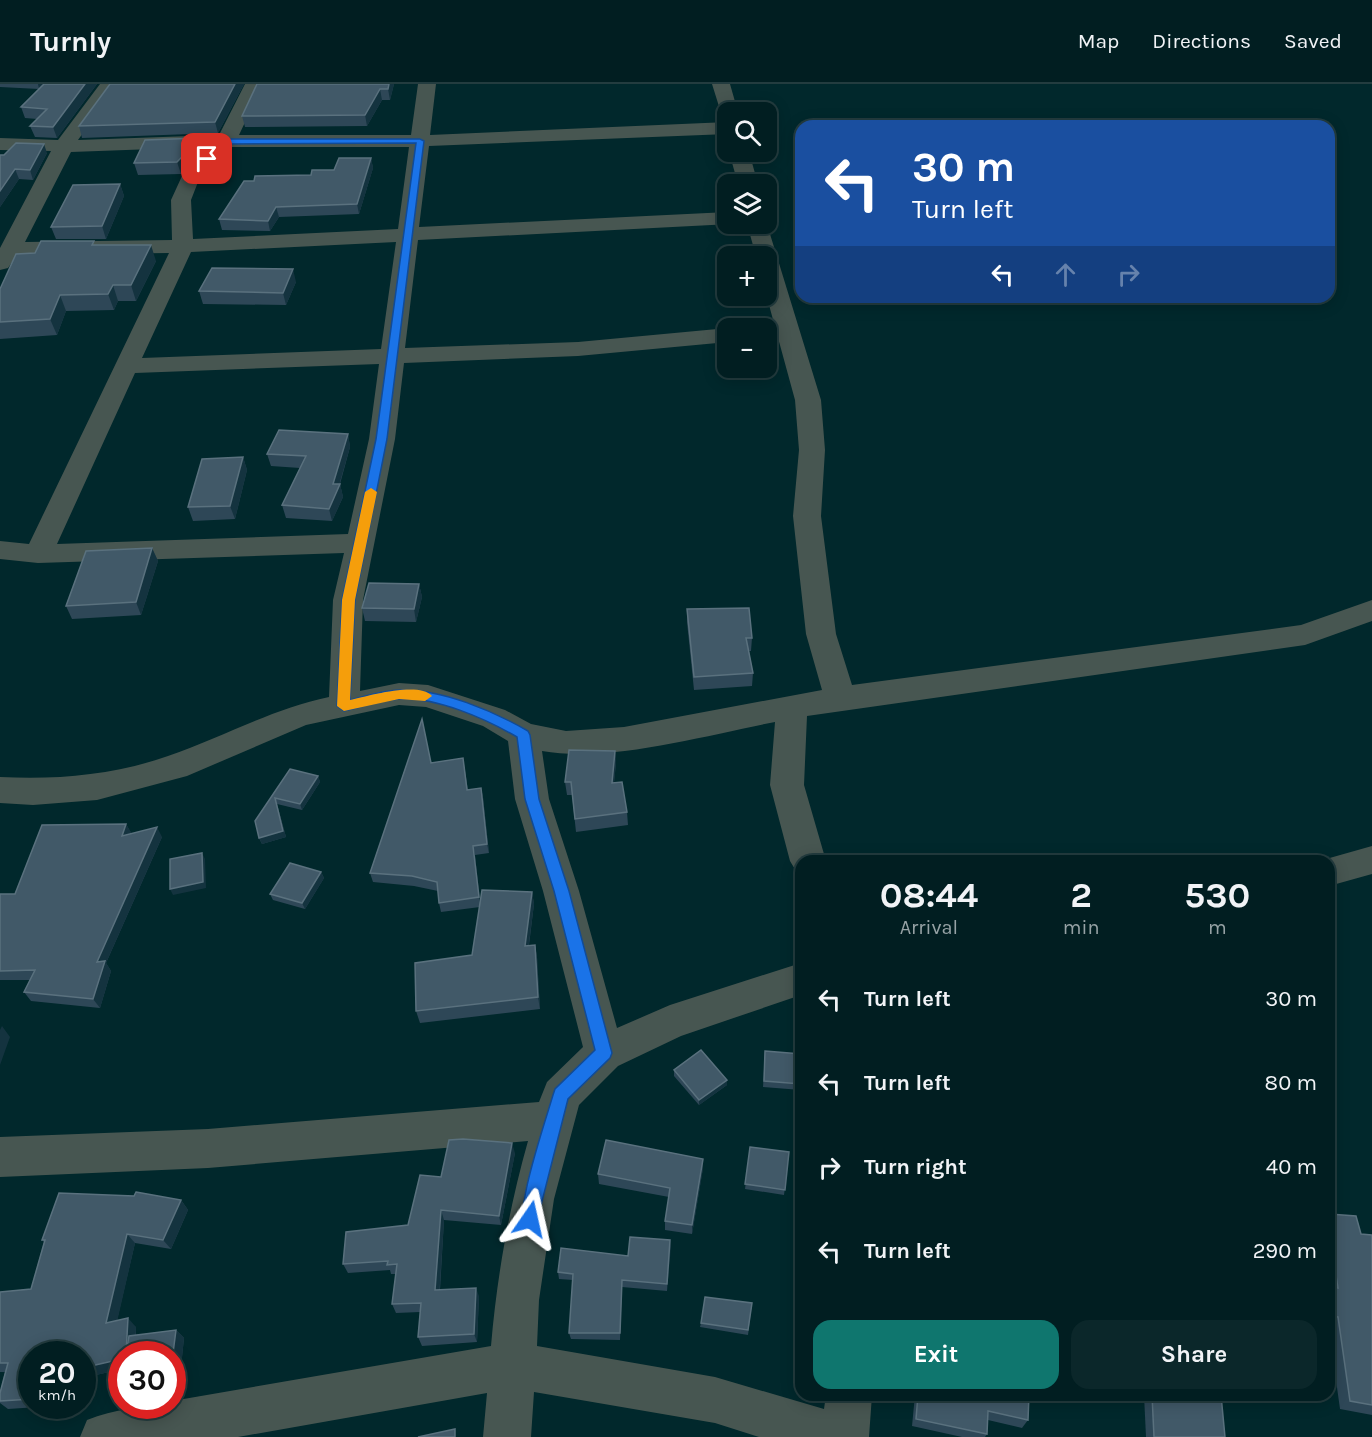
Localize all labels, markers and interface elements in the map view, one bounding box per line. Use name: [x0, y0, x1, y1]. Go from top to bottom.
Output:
text: Turnly: [30, 25, 111, 58]
text: Map: [1078, 29, 1119, 53]
text: Directions: [1152, 29, 1251, 53]
text: Saved: [1284, 29, 1342, 53]
map controls: [717, 102, 777, 378]
button: search: [717, 102, 777, 162]
pin: [181, 133, 232, 184]
icon: arrive: [190, 142, 223, 175]
text: 30 m: [912, 142, 1015, 192]
icon: left: [813, 144, 891, 222]
button: layers: [717, 174, 777, 234]
text: Turn left: [912, 193, 1013, 225]
button: +: [717, 246, 777, 306]
icon: left: [986, 258, 1019, 291]
icon: ahead: [1049, 258, 1082, 291]
icon: right: [1112, 258, 1145, 291]
button: −: [717, 318, 777, 378]
text: 08:44: [880, 874, 978, 916]
text: 2: [1070, 874, 1092, 916]
text: 530: [1184, 874, 1250, 916]
text: Arrival: [900, 916, 958, 939]
text: min: [1063, 916, 1100, 939]
text: m: [1208, 916, 1227, 939]
icon: left: [813, 983, 846, 1016]
text: Turn left: [864, 986, 951, 1012]
text: 30 m: [1265, 986, 1317, 1012]
icon: left: [813, 1067, 846, 1100]
text: Turn left: [864, 1070, 951, 1096]
text: 80 m: [1265, 1070, 1317, 1096]
icon: right: [813, 1151, 846, 1184]
text: Turn right: [864, 1154, 967, 1180]
text: 40 m: [1266, 1154, 1317, 1180]
position arrow: [498, 1187, 562, 1251]
icon: left: [813, 1235, 846, 1268]
text: Turn left: [864, 1238, 951, 1264]
text: 290 m: [1253, 1238, 1317, 1264]
button: Exit: [813, 1320, 1059, 1389]
button: Share: [1071, 1320, 1317, 1389]
speed limit sign: 30: [108, 1341, 186, 1419]
text: 20: [38, 1355, 76, 1391]
text: km/h: [38, 1386, 76, 1404]

